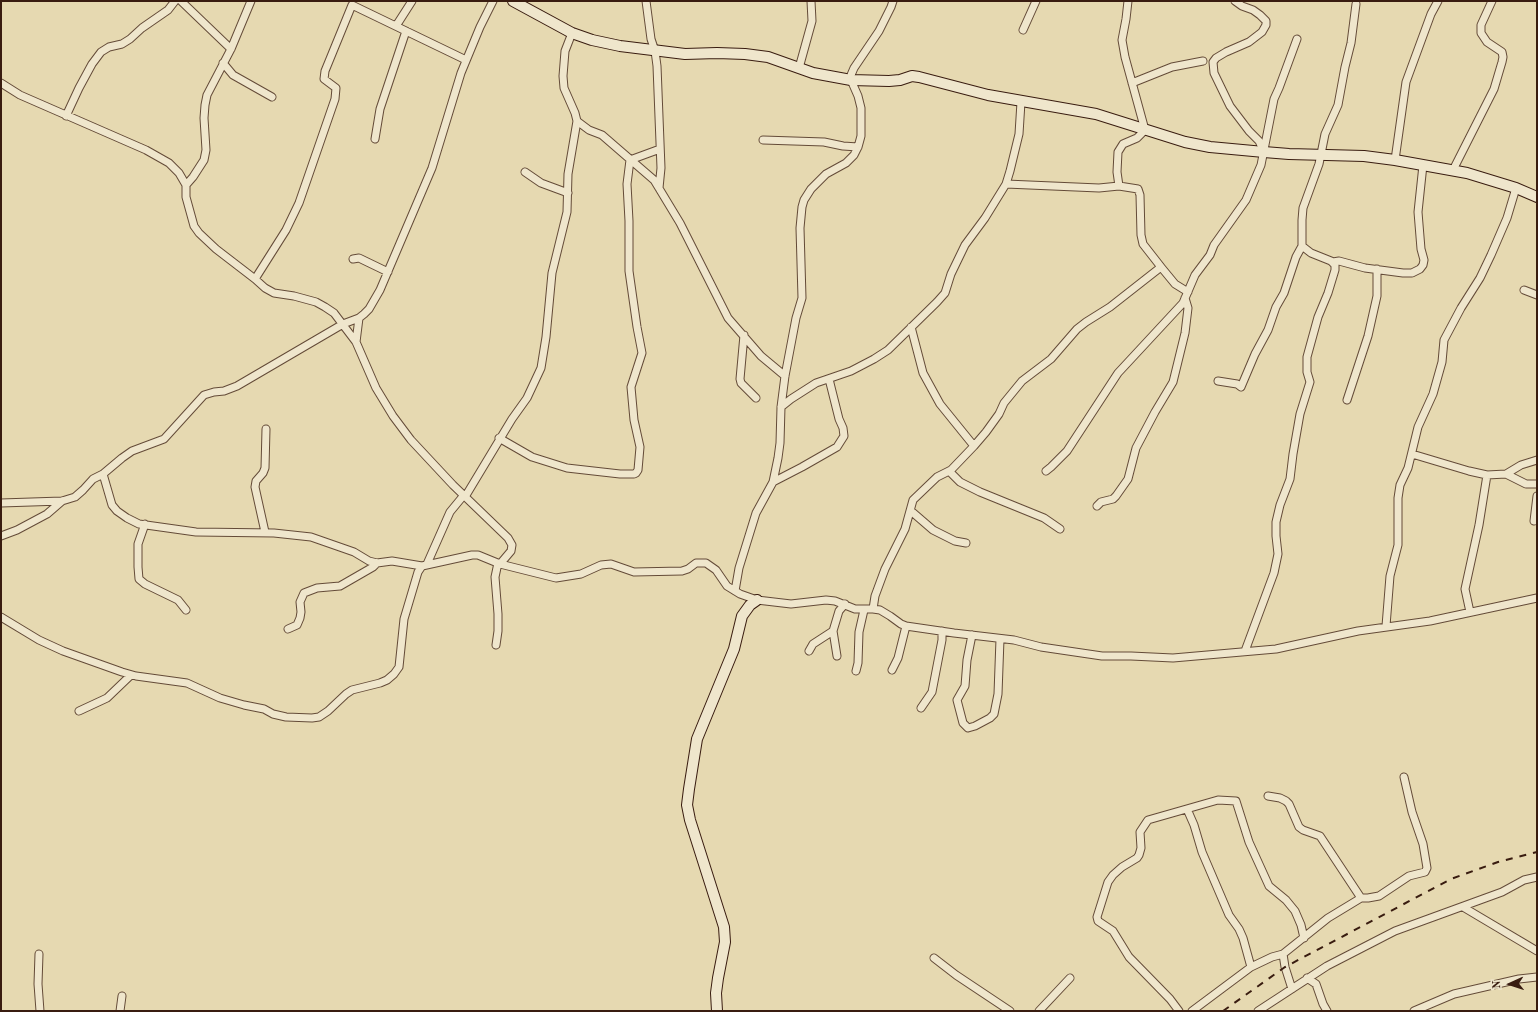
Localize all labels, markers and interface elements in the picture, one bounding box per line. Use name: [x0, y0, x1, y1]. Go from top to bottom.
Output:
north arrow: [1490, 964, 1530, 1004]
text: N: [1492, 980, 1503, 989]

